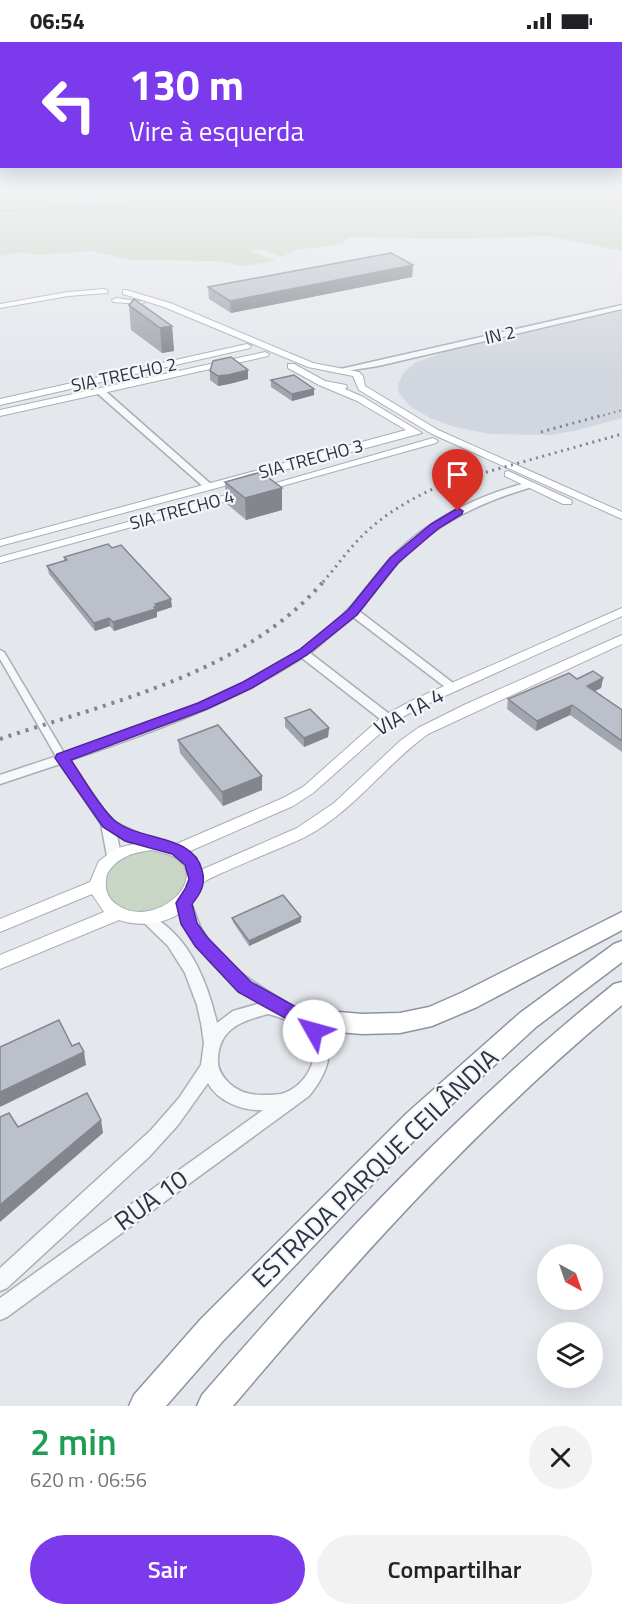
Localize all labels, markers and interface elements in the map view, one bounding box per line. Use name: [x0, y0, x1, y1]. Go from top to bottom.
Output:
text: 06:54: [30, 4, 85, 38]
text: 130 m: [129, 52, 244, 116]
icon: left: [30, 66, 108, 144]
text: Vire à esquerda: [129, 110, 304, 151]
street label: IN 2: [482, 318, 518, 351]
street label: SIA TRECHO 2: [69, 350, 179, 399]
street label: SIA TRECHO 3: [256, 432, 366, 485]
pin: [432, 449, 483, 511]
icon: arrive: [441, 458, 474, 491]
street label: SIA TRECHO 4: [127, 483, 237, 536]
street label: VIA 1A 4: [368, 679, 449, 743]
position arrow: [282, 999, 346, 1063]
street label: ESTRADA PARQUE CEILÂNDIA: [242, 1039, 507, 1296]
street label: RUA 10: [106, 1159, 196, 1240]
north arrow: [537, 1244, 603, 1310]
map controls: [537, 1244, 603, 1388]
button: layers: [537, 1322, 603, 1388]
text: 2 min: [30, 1414, 117, 1469]
button: close: [529, 1426, 592, 1489]
text: 620 m · 06:56: [30, 1464, 147, 1495]
button: Sair: [30, 1535, 305, 1604]
button: Compartilhar: [317, 1535, 592, 1604]

